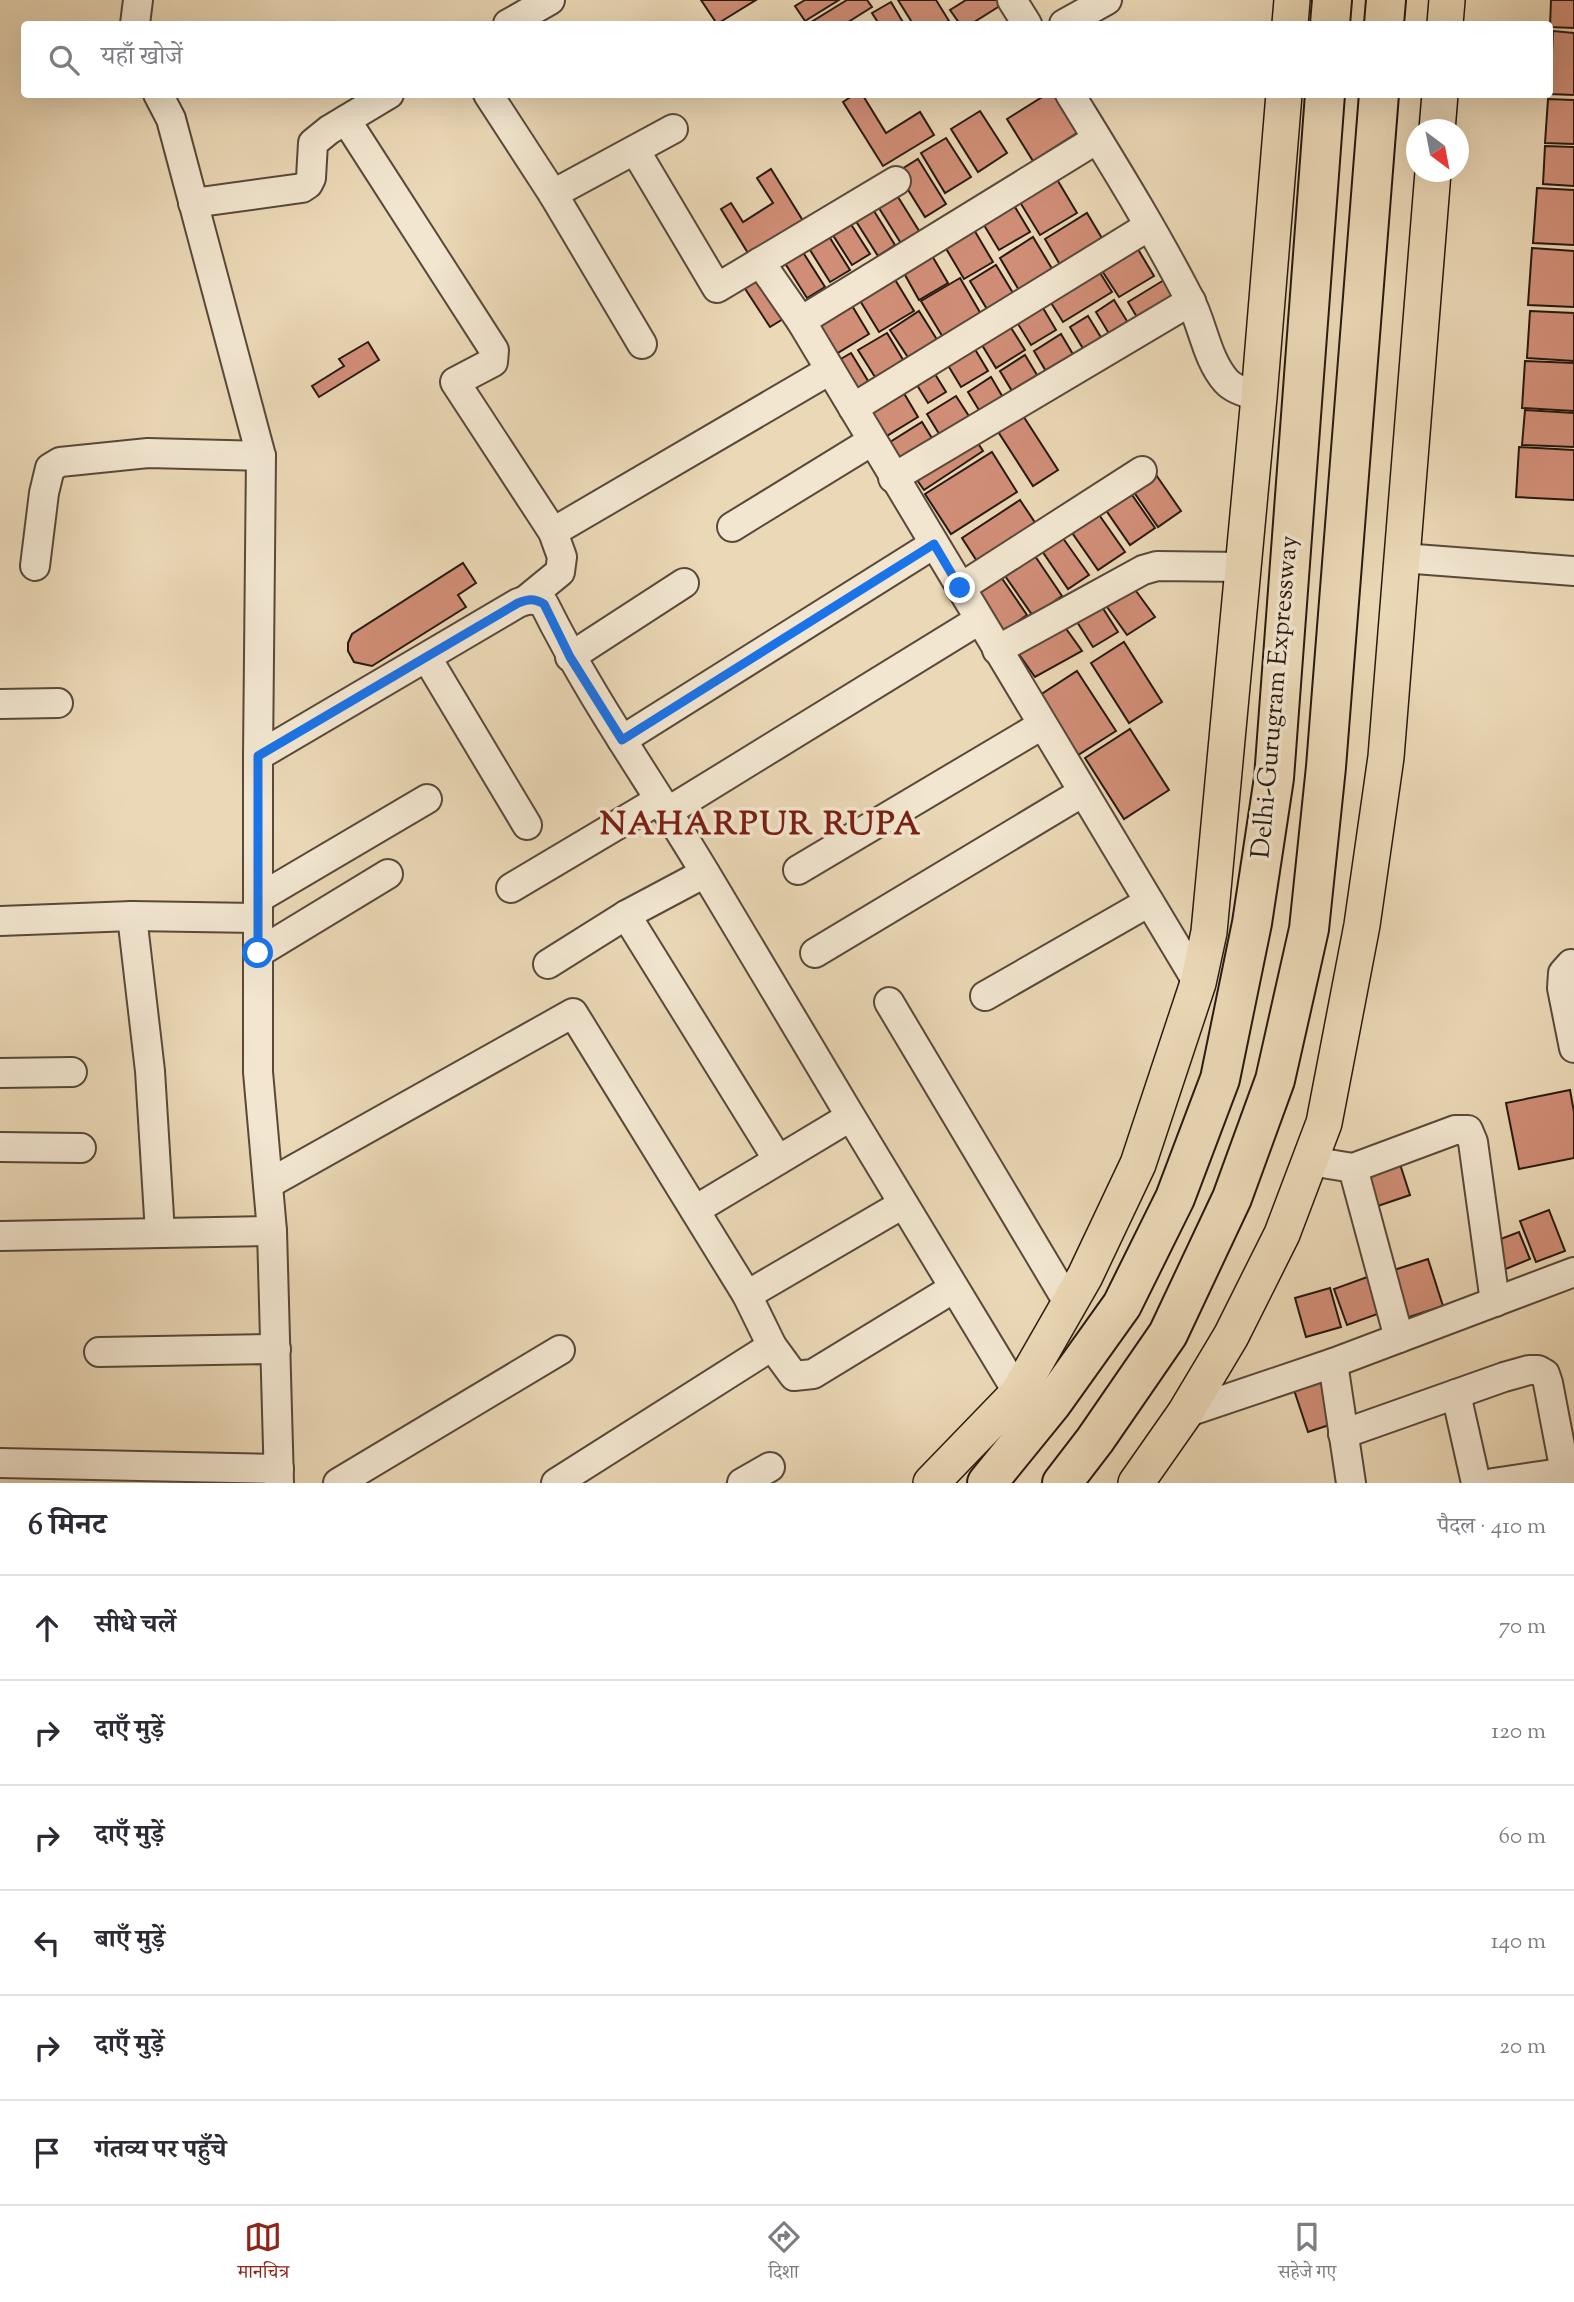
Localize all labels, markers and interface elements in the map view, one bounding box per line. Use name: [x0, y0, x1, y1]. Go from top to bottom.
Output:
search box: [21, 21, 1553, 98]
text: यहाँ खोजें: [101, 39, 183, 76]
icon: search: [45, 41, 83, 79]
north arrow: [1406, 119, 1469, 182]
street label: Delhi-Gurugram Expressway: [1243, 534, 1309, 860]
route end: [944, 572, 975, 603]
district label: NAHARPUR RUPA: [600, 802, 922, 850]
route start: [242, 937, 273, 968]
text: 6 मिनट: [28, 1505, 106, 1548]
text: पैदल · 410 m: [1438, 1511, 1546, 1544]
text: सीधे चलें: [95, 1607, 176, 1644]
icon: ahead: [28, 1609, 66, 1647]
text: 70 m: [1499, 1611, 1546, 1644]
text: दाएँ मुड़ें: [95, 1712, 164, 1749]
icon: right: [28, 1714, 66, 1752]
text: 120 m: [1491, 1716, 1546, 1749]
text: दाएँ मुड़ें: [95, 1817, 164, 1854]
icon: right: [28, 1819, 66, 1857]
text: 60 m: [1498, 1821, 1546, 1854]
text: बाएँ मुड़ें: [95, 1922, 165, 1959]
icon: left: [28, 1924, 66, 1962]
text: 140 m: [1491, 1926, 1546, 1959]
text: दाएँ मुड़ें: [95, 2027, 164, 2064]
icon: right: [28, 2029, 66, 2067]
text: 20 m: [1499, 2031, 1546, 2064]
text: गंतव्य पर पहुँचे: [95, 2132, 226, 2169]
icon: arrive: [28, 2134, 66, 2172]
tab: मानचित्र: [238, 2218, 289, 2290]
tab: दिशा: [765, 2218, 803, 2290]
tab: सहेजे गए: [1278, 2218, 1336, 2290]

